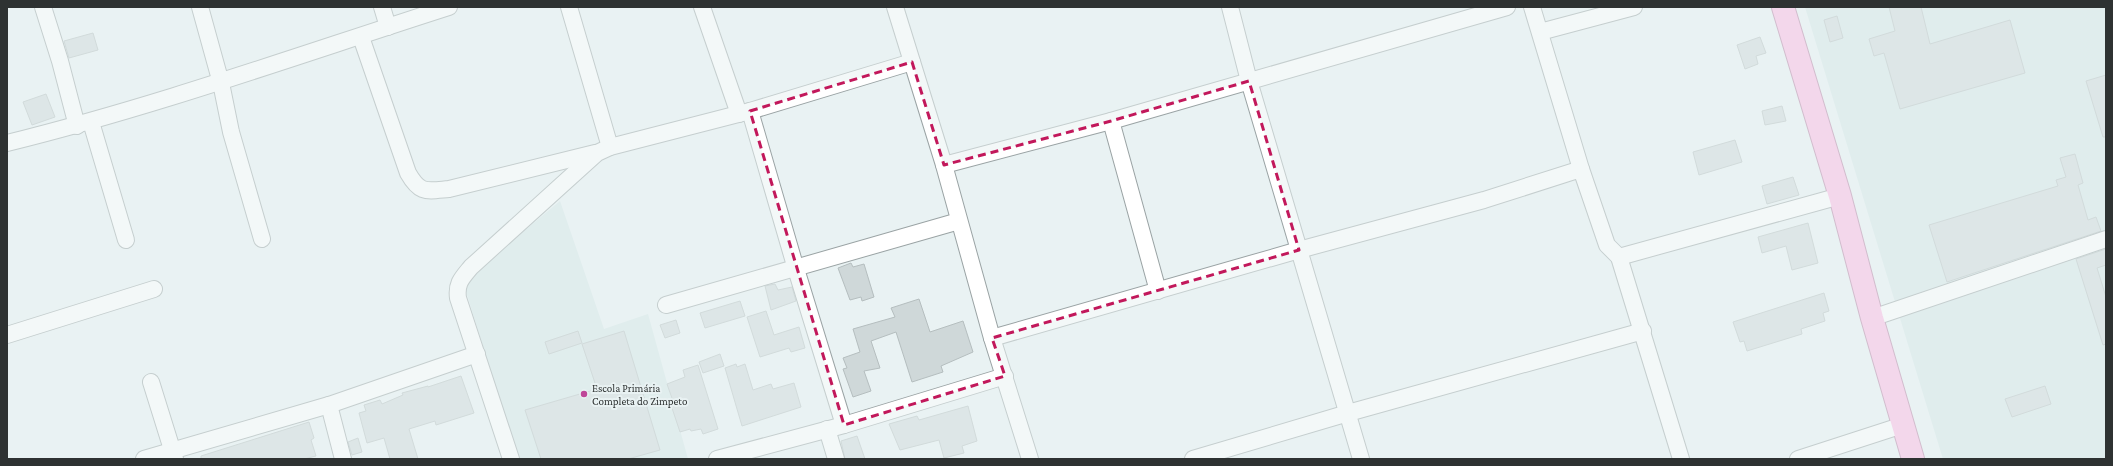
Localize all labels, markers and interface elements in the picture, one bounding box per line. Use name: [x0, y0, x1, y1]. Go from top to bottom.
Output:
place label: Escola Primária Completa do Zimpeto: [592, 382, 688, 408]
marker: Escola Primária Completa do Zimpeto: [579, 389, 589, 399]

